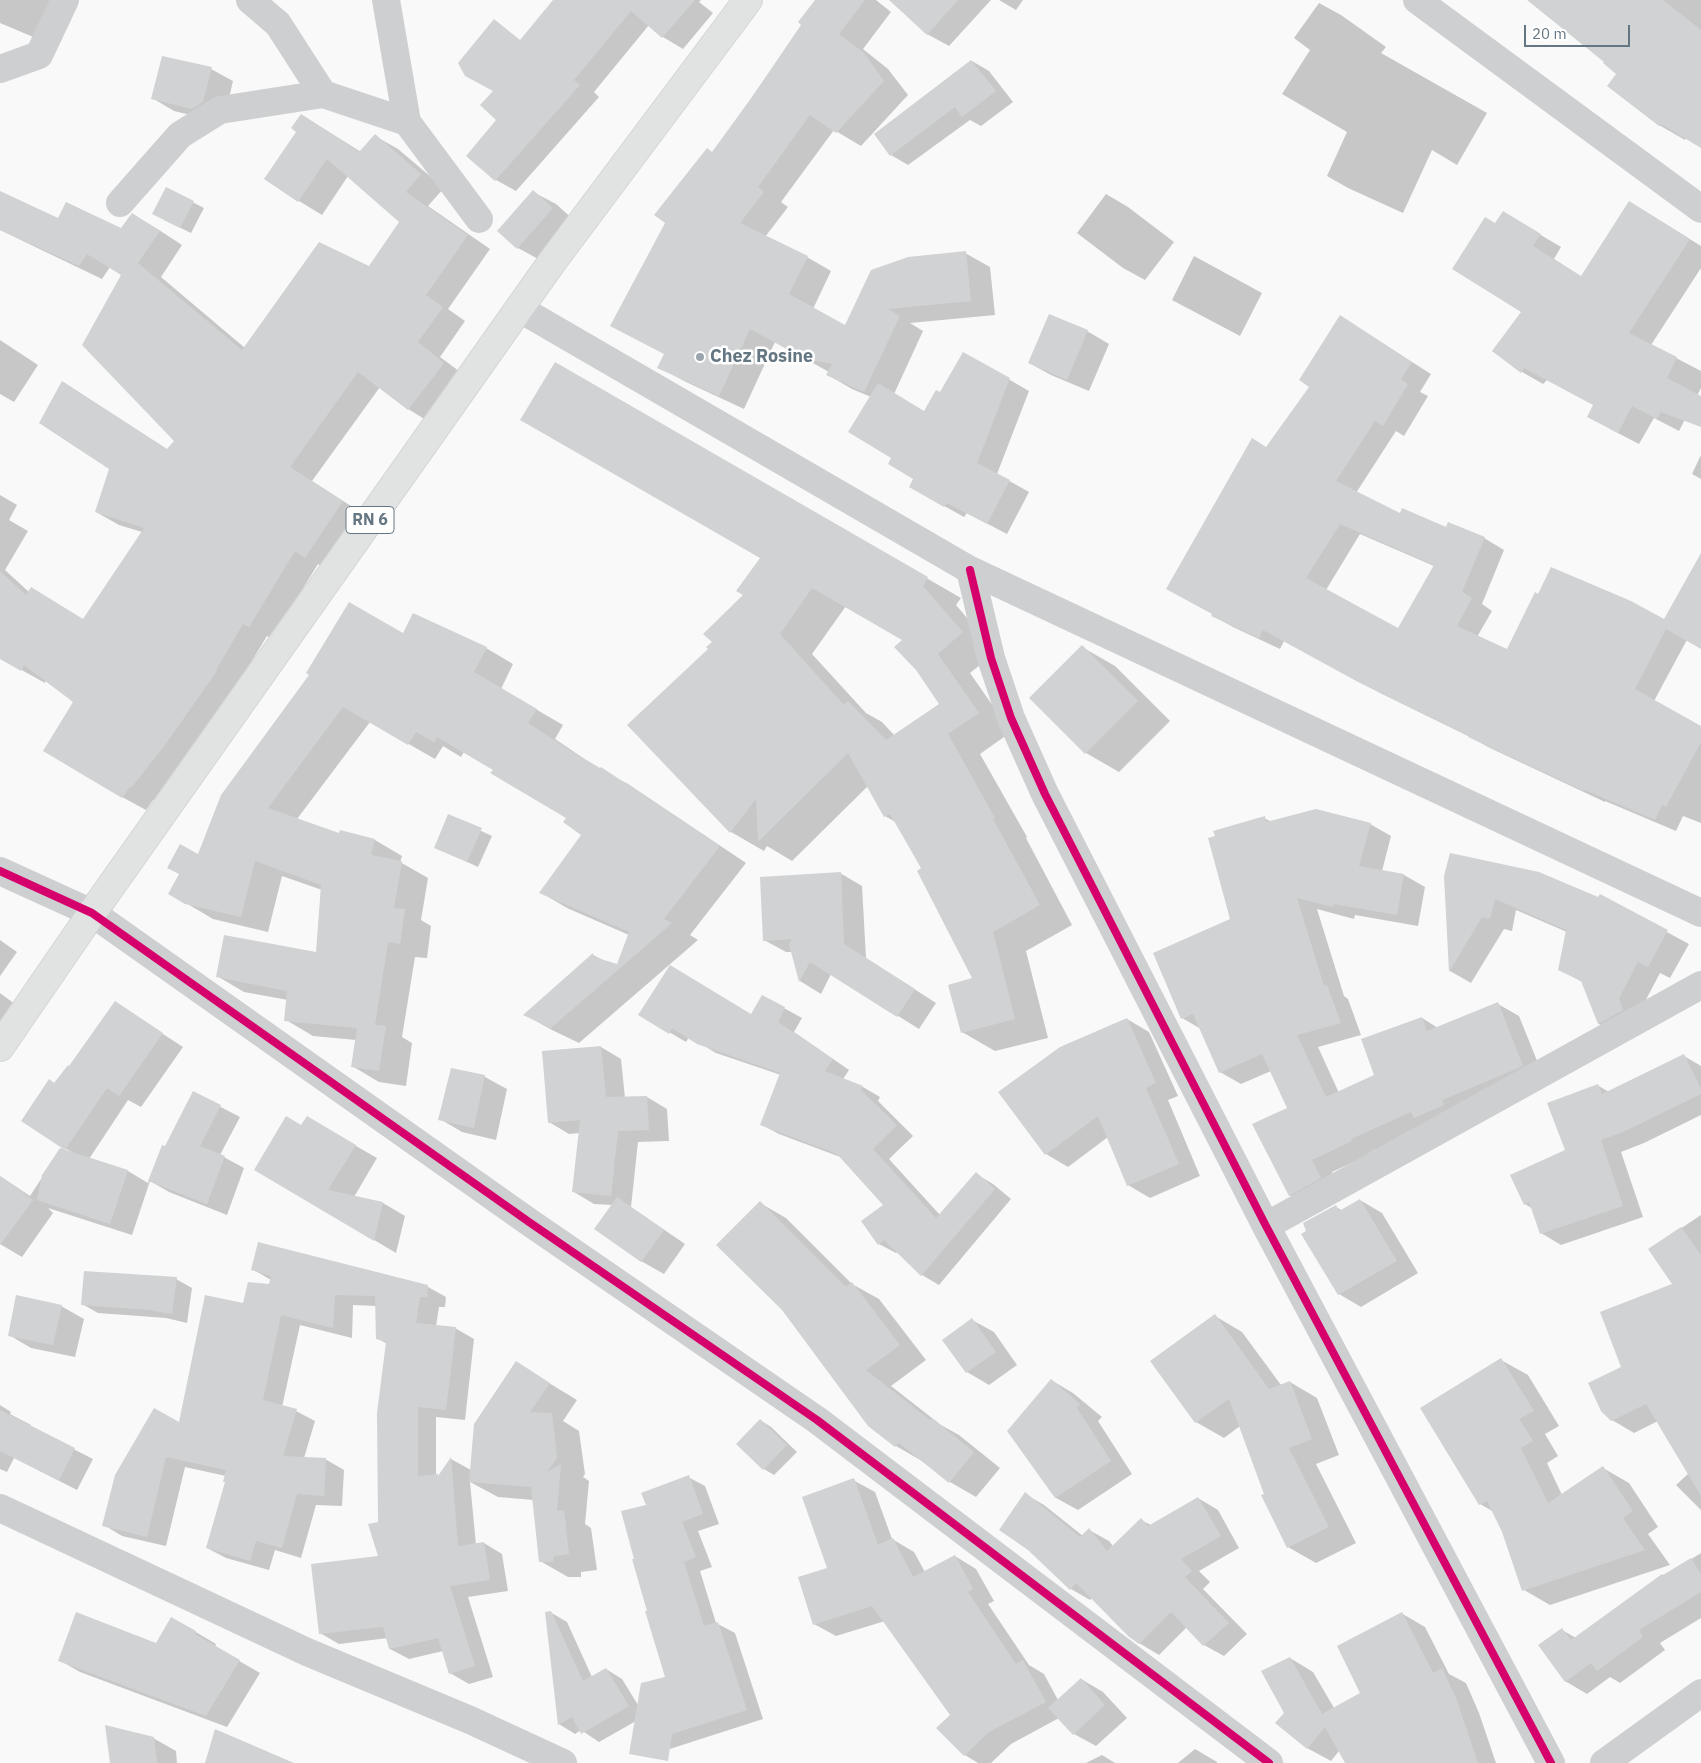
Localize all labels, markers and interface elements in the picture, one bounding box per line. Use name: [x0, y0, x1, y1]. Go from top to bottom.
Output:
scale bar: [1526, 15, 1632, 47]
text: 20 m: [1532, 24, 1567, 43]
place label: Chez Rosine: [710, 346, 813, 368]
marker: Chez Rosine: [694, 351, 706, 363]
road number: RN 6: [346, 506, 394, 534]

